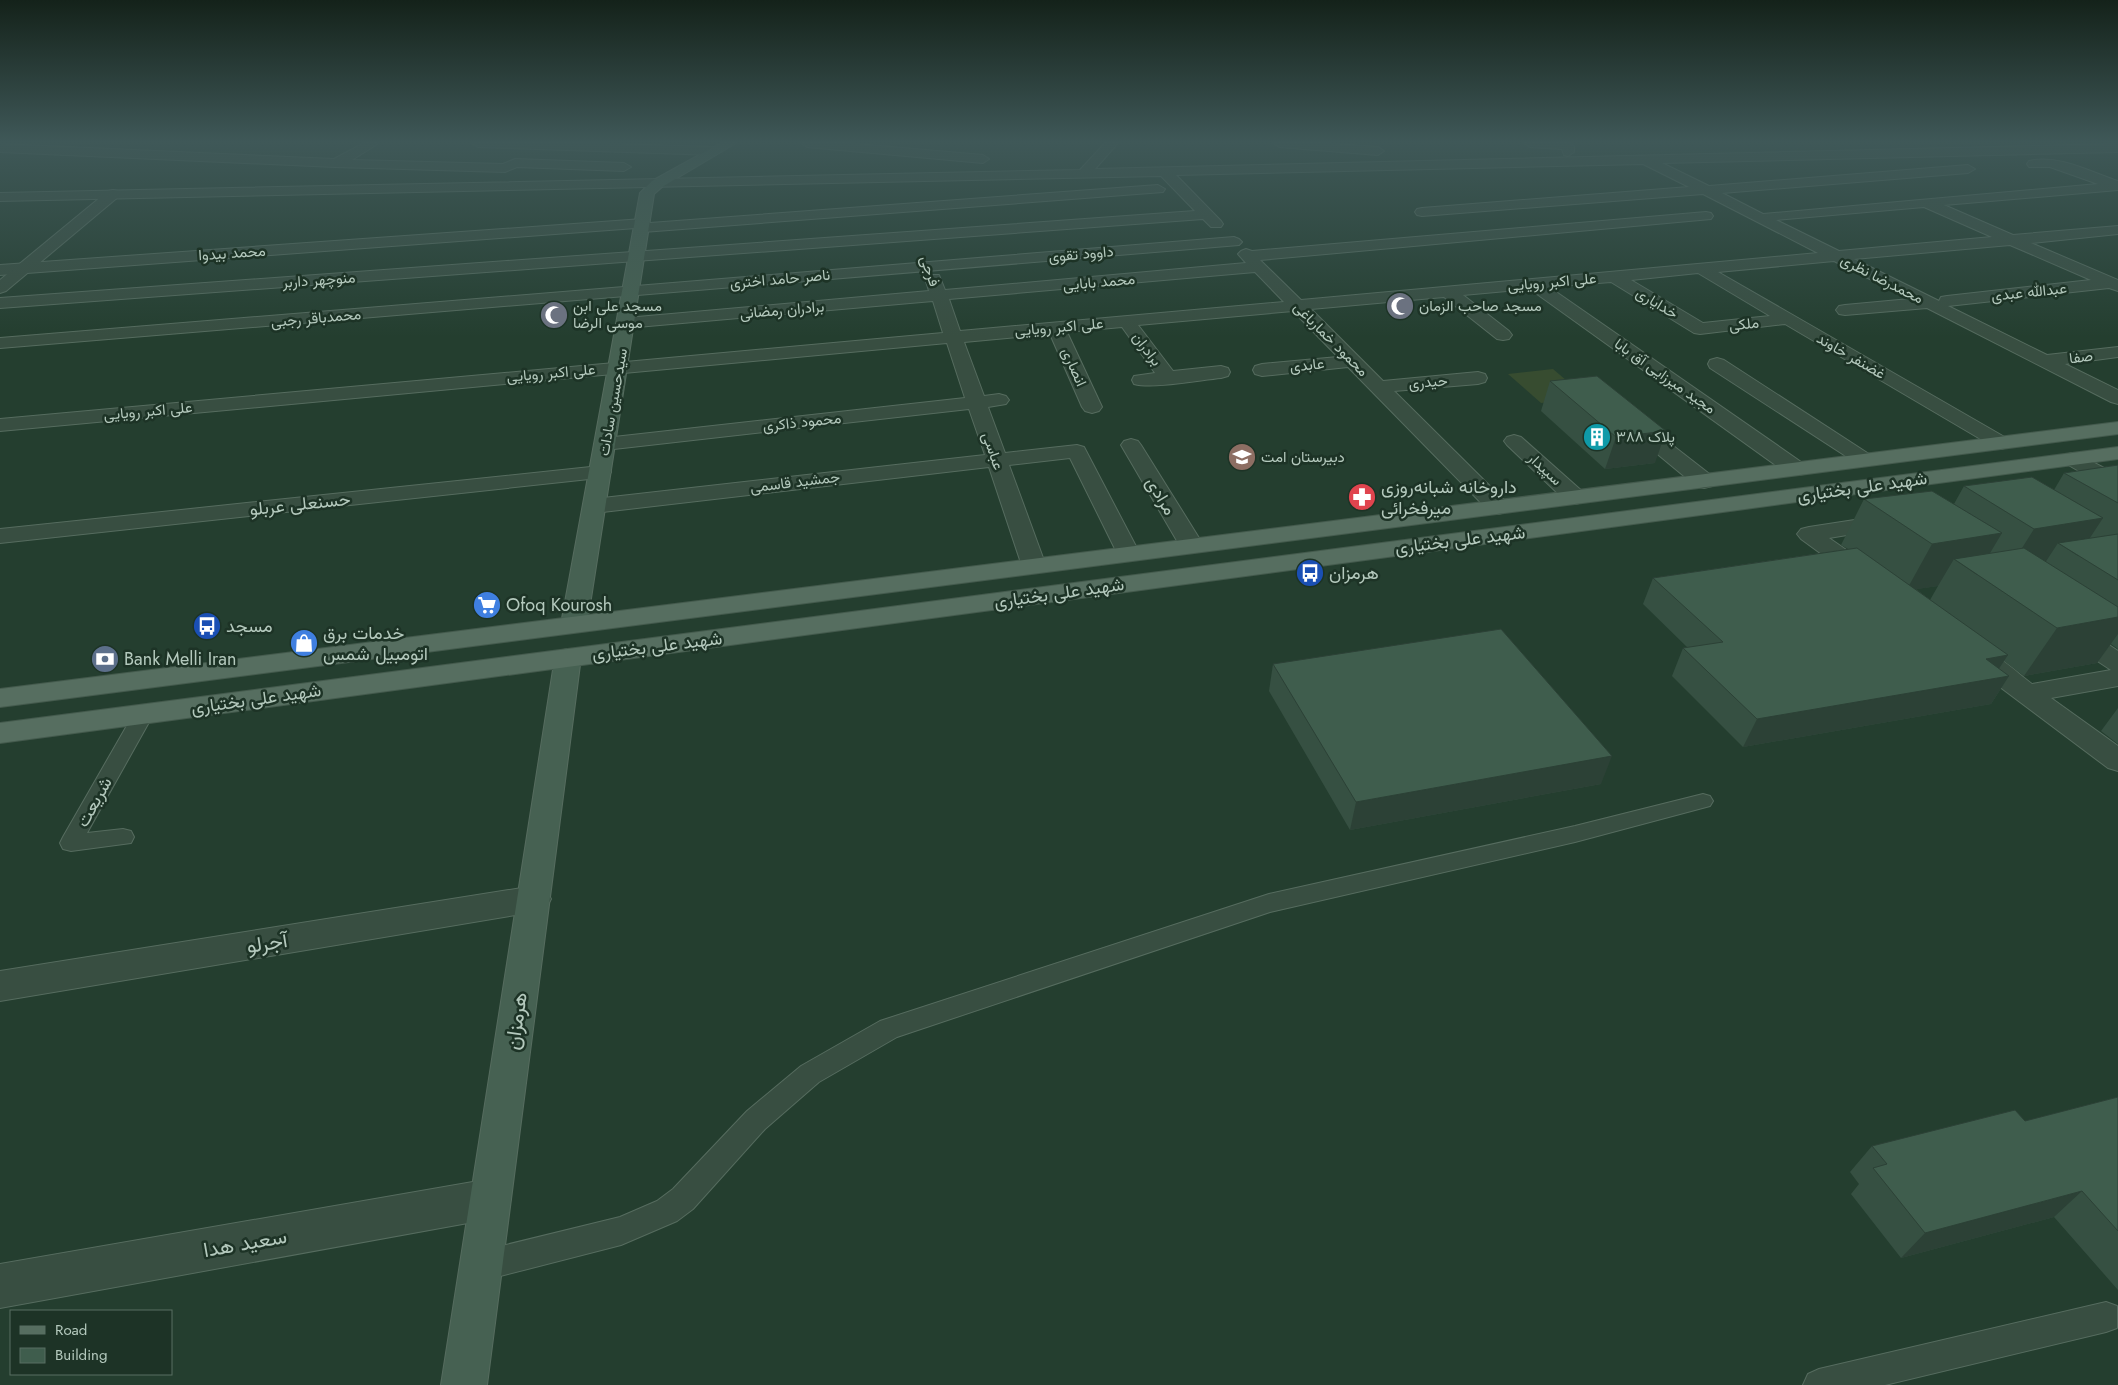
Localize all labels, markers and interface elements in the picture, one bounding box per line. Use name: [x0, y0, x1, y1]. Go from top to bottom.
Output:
street label: محمد بیدوا: [198, 240, 266, 266]
street label: داوود تقوی: [1047, 240, 1115, 268]
street label: محمدرضا نظری: [1837, 249, 1927, 309]
street label: فرجی: [915, 253, 946, 289]
street label: ناصر حامد اختری: [729, 264, 831, 294]
street label: منوچهر داربر: [281, 266, 356, 294]
street label: علی اکبر رویایی: [1507, 267, 1598, 297]
street label: محمد بابایی: [1062, 268, 1136, 296]
street label: عبدالله عبدی: [1990, 277, 2068, 307]
street label: خدایاری: [1632, 282, 1682, 324]
mosque icon: مسجد صاحب الزمان: [1385, 291, 1415, 321]
place label: مسجد علی ابن موسی الرضا: [573, 295, 662, 334]
street label: برادران رمضانی: [739, 295, 825, 325]
place label: مسجد صاحب الزمان: [1419, 295, 1542, 317]
street label: محمود خمارباغی: [1288, 296, 1374, 382]
mosque icon: مسجد علی ابن موسی الرضا: [539, 300, 569, 330]
street label: محمدباقر رجبی: [270, 303, 362, 333]
street label: ملکی: [1728, 311, 1760, 337]
street label: علی اکبر رویایی: [1014, 312, 1105, 342]
street label: برادران: [1127, 327, 1167, 371]
street label: غضنفر خاوند: [1812, 327, 1890, 385]
street label: مجید میرزایی آق بابا: [1610, 333, 1720, 419]
street label: انصاری: [1056, 344, 1092, 390]
street label: صفا: [2068, 345, 2094, 369]
street label: سیدحسین سادات: [593, 346, 633, 457]
street label: عابدی: [1289, 352, 1326, 378]
street label: علی اکبر رویایی: [506, 358, 597, 388]
street label: حیدری: [1408, 369, 1448, 395]
street label: علی اکبر رویایی: [103, 396, 194, 426]
street label: محمود ذاکری: [762, 407, 842, 437]
building icon: پلاک ۳۸۸: [1582, 422, 1612, 452]
place label: پلاک ۳۸۸: [1616, 426, 1675, 448]
street label: عباسی: [976, 429, 1010, 473]
school or university icon: دبیرستان امت: [1227, 442, 1257, 472]
place label: دبیرستان امت: [1261, 446, 1345, 468]
street label: سپیدار: [1522, 447, 1567, 491]
street label: شهید علی بختیاری: [1795, 465, 1929, 509]
street label: جمشید قاسمی: [749, 466, 841, 498]
street label: مرادی: [1139, 472, 1183, 520]
place label: داروخانه شبانه‌روزی میرفخرائی: [1381, 474, 1517, 521]
pharmacy icon: داروخانه شبانه‌روزی میرفخرائی: [1347, 482, 1377, 512]
street label: حسنعلی عربلو: [248, 486, 352, 522]
street label: شهید علی بختیاری: [1393, 519, 1527, 561]
bus stop icon: هرمزان: [1295, 558, 1325, 588]
place label: هرمزان: [1329, 560, 1379, 586]
street label: شهید علی بختیاری: [992, 571, 1126, 615]
supermarket icon: Ofoq Kourosh: [472, 590, 502, 620]
place label: Ofoq Kourosh: [506, 592, 612, 618]
bus stop icon: مسجد: [192, 611, 222, 641]
place label: مسجد: [226, 613, 273, 639]
place label: خدمات برق اتومبیل شمس: [323, 620, 428, 667]
street label: شهید علی بختیاری: [590, 625, 724, 667]
shop icon: خدمات برق اتومبیل شمس: [289, 628, 319, 658]
bank icon: Bank Melli Iran: [90, 644, 120, 674]
place label: Bank Melli Iran: [124, 646, 236, 672]
street label: شهید علی بختیاری: [189, 677, 323, 721]
street label: شریعت: [70, 772, 118, 832]
street label: آجرلو: [244, 925, 292, 961]
street label: هرمزان: [497, 990, 535, 1052]
street label: سعید هدا: [201, 1221, 289, 1265]
legend: [10, 1310, 172, 1375]
text: Road: [55, 1319, 87, 1341]
text: Building: [55, 1344, 107, 1366]

